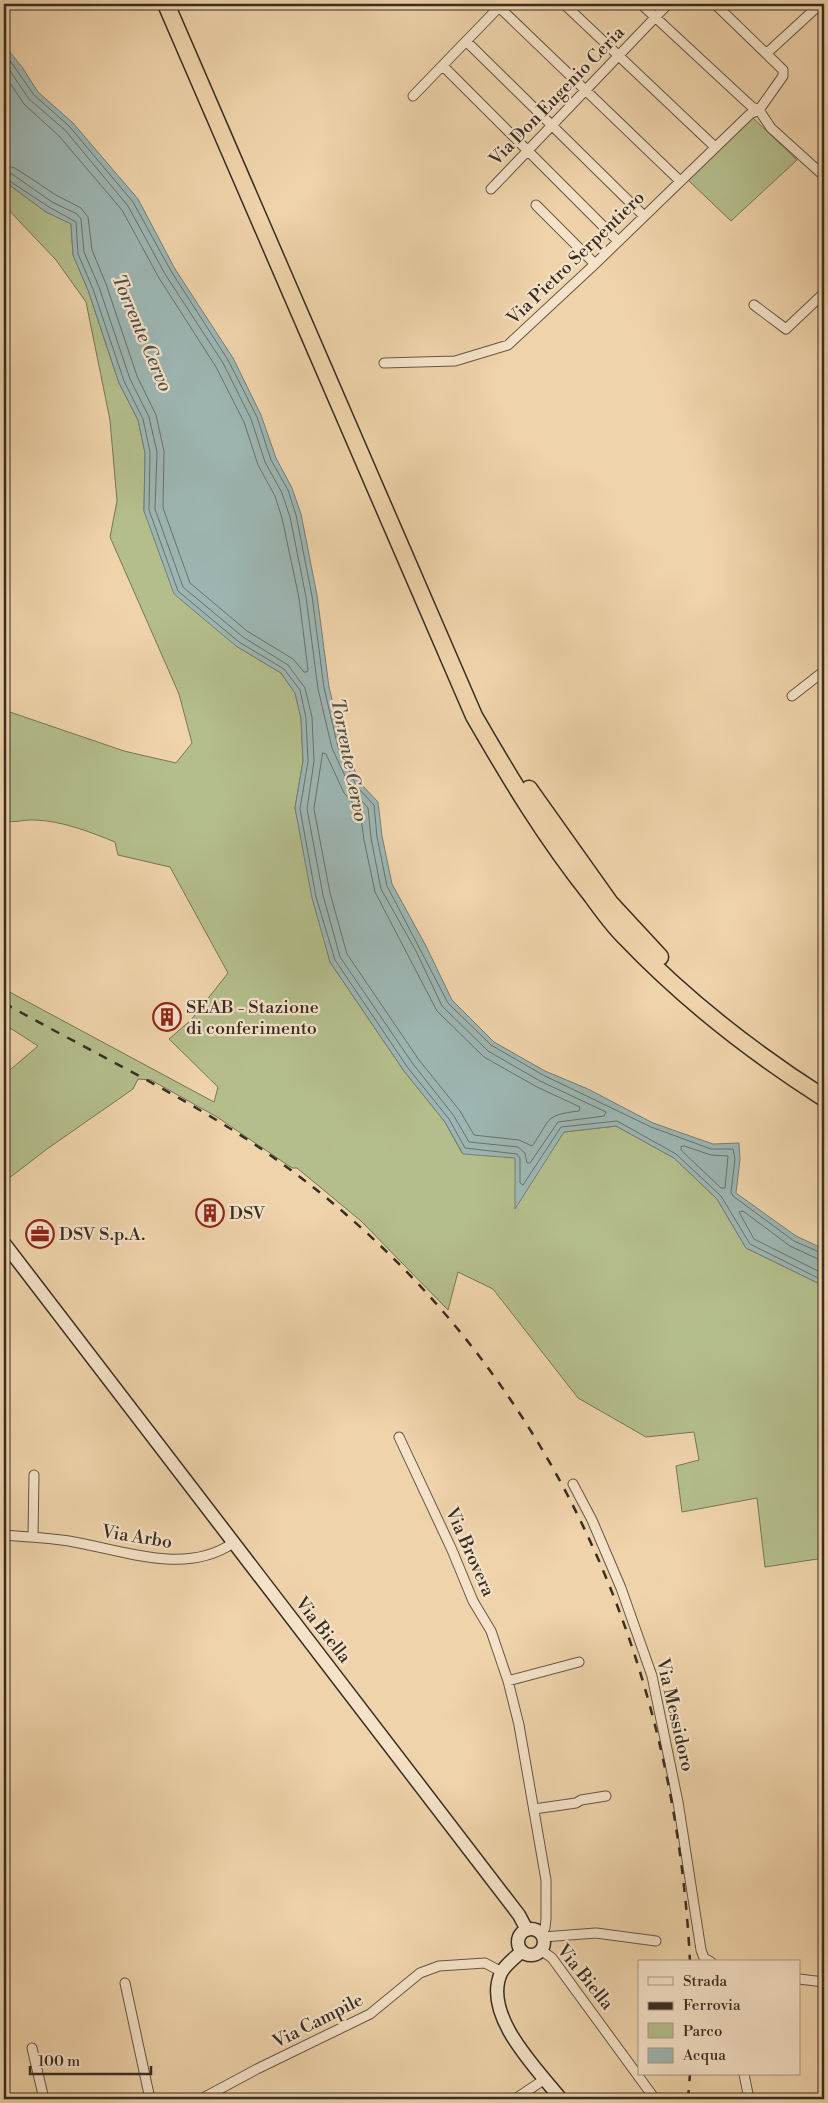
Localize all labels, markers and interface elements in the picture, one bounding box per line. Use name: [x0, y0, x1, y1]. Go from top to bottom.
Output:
street label: Via Don Eugenio Ceria: [484, 21, 630, 171]
street label: Via Pietro Serpentiero: [502, 186, 650, 330]
water label: Torrente Cervo: [107, 271, 177, 395]
water label: Torrente Cervo: [325, 696, 373, 824]
place label: SEAB - Stazione di conferimento: [186, 996, 319, 1040]
building icon: SEAB - Stazione di conferimento: [152, 1002, 182, 1032]
building icon: DSV: [195, 1198, 225, 1228]
place label: DSV: [229, 1202, 266, 1225]
office icon: DSV S.p.A.: [25, 1219, 55, 1249]
place label: DSV S.p.A.: [59, 1223, 145, 1246]
street label: Via Brovera: [440, 1503, 500, 1601]
street label: Via Arbo: [99, 1520, 174, 1554]
street label: Via Biella: [289, 1591, 357, 1669]
street label: Via Messidoro: [651, 1655, 699, 1774]
street label: Via Biella: [551, 1939, 619, 2015]
legend: [638, 1960, 800, 2076]
text: Strada: [683, 1972, 727, 1991]
street label: Via Campile: [268, 1988, 367, 2054]
text: Ferrovia: [683, 1996, 741, 2015]
text: Parco: [683, 2022, 722, 2041]
scale bar: [30, 2043, 151, 2075]
text: Acqua: [682, 2046, 726, 2065]
text: 100 m: [38, 2052, 80, 2071]

